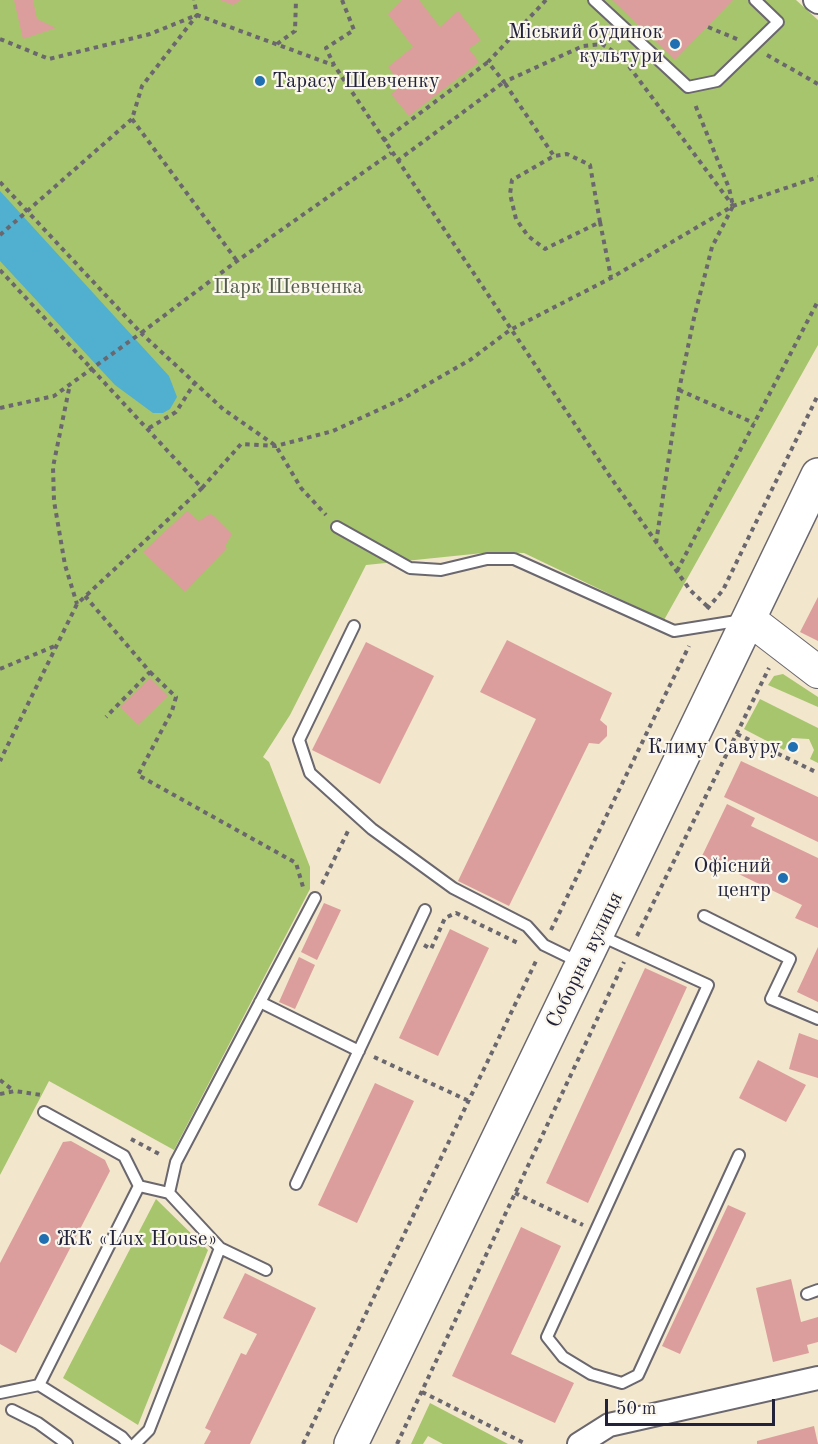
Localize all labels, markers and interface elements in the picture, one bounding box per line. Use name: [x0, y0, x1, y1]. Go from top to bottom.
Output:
place label: Міський будинок культури: [508, 19, 663, 69]
marker: Міський будинок культури: [668, 37, 682, 51]
place label: Тарасу Шевченку: [272, 68, 440, 94]
marker: Тарасу Шевченку: [253, 74, 267, 88]
park label: Парк Шевченка: [213, 274, 363, 300]
place label: Климу Савуру: [648, 734, 781, 760]
marker: Климу Савуру: [786, 740, 800, 754]
place label: Офісний центр: [693, 853, 771, 903]
marker: Офісний центр: [776, 871, 790, 885]
street label: Соборна вулиця: [541, 888, 629, 1032]
place label: ЖК «Lux House»: [56, 1226, 218, 1252]
marker: ЖК «Lux House»: [37, 1232, 51, 1246]
scale bar: [608, 1387, 778, 1425]
text: 50 m: [616, 1400, 656, 1418]

